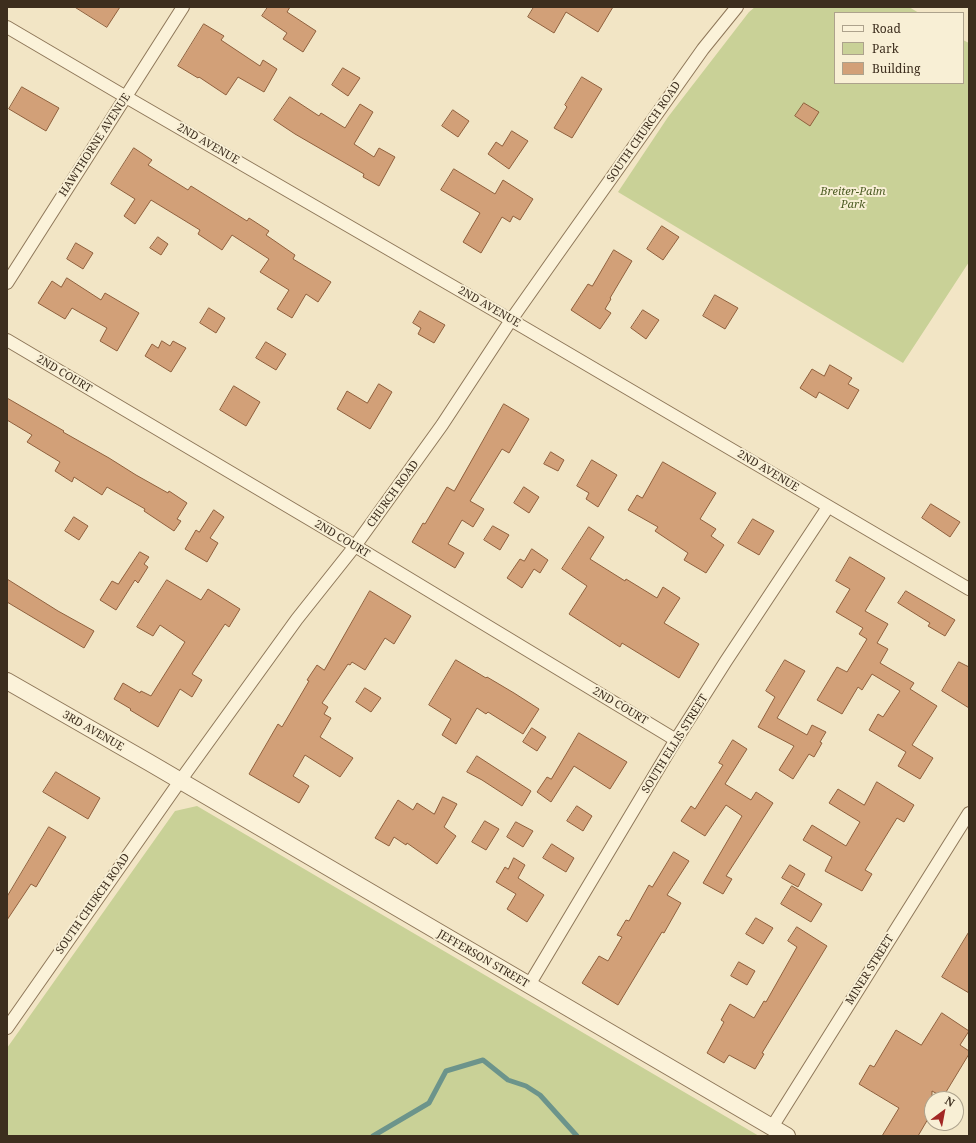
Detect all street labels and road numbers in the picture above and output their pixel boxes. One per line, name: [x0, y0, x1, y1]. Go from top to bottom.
street label: SOUTH CHURCH ROAD: [604, 79, 684, 185]
street label: HAWTHORNE AVENUE: [57, 91, 133, 199]
street label: 2ND AVENUE: [175, 121, 241, 167]
street label: 2ND AVENUE: [456, 284, 522, 330]
street label: 2ND COURT: [34, 352, 94, 396]
street label: 2ND AVENUE: [735, 447, 801, 495]
street label: CHURCH ROAD: [364, 458, 422, 530]
street label: 2ND COURT: [312, 517, 372, 561]
street label: 2ND COURT: [590, 684, 650, 728]
street label: SOUTH ELLIS STREET: [639, 692, 711, 796]
street label: 3RD AVENUE: [60, 708, 126, 754]
street label: SOUTH CHURCH ROAD: [53, 851, 133, 957]
street label: JEFFERSON STREET: [435, 927, 531, 991]
street label: MINER STREET: [843, 933, 897, 1007]

